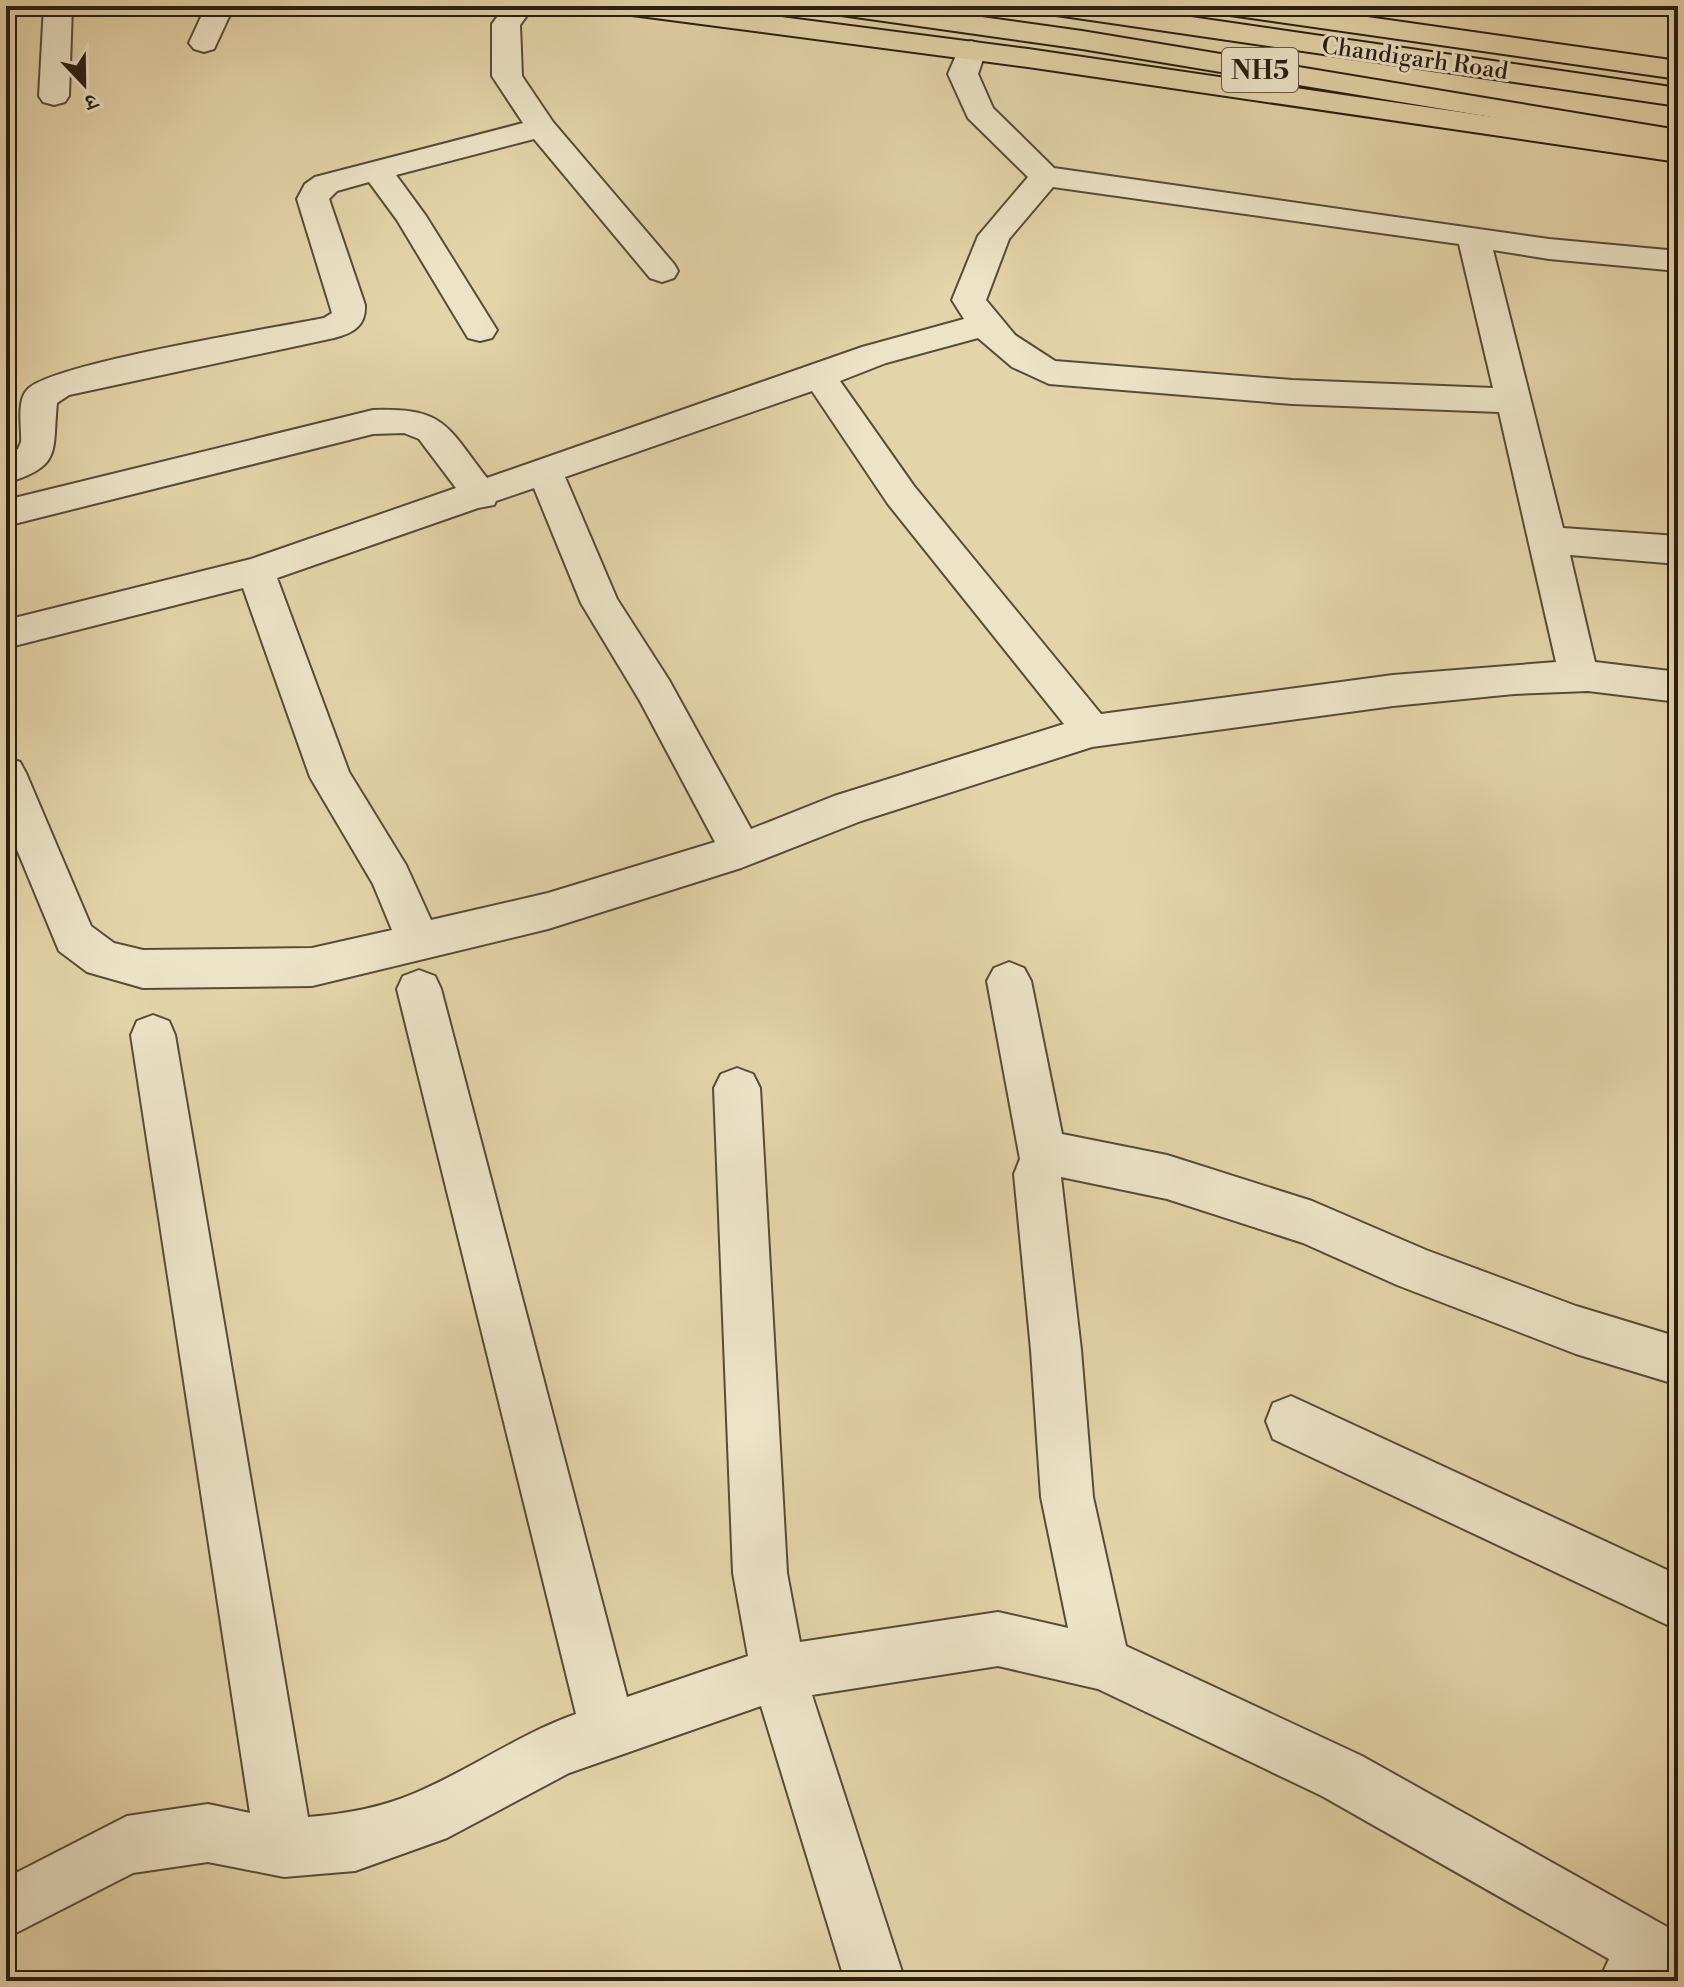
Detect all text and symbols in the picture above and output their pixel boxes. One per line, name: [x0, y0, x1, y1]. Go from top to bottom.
street label: Chandigarh Road: [1320, 31, 1511, 87]
north arrow: [44, 44, 124, 124]
road number: NH5: [1222, 48, 1298, 92]
text: उ: [79, 86, 103, 116]

